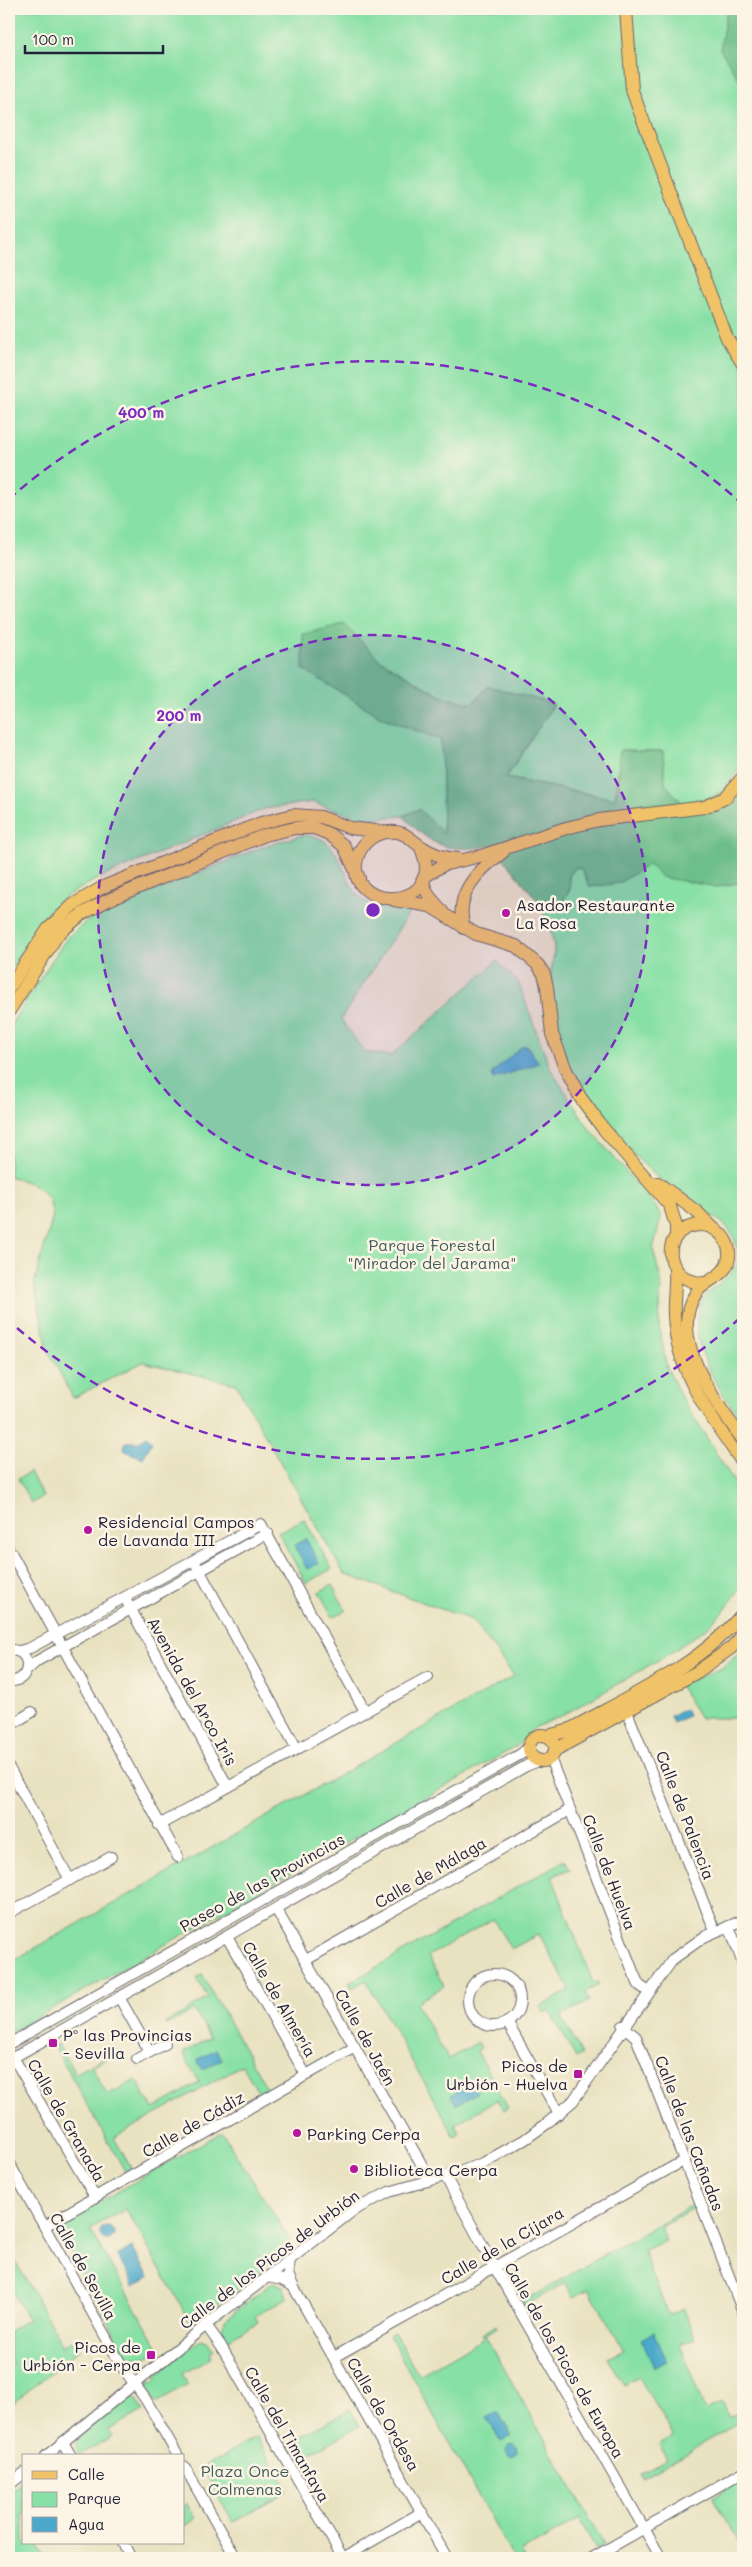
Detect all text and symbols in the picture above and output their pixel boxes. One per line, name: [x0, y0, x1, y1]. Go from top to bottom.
scale bar: [25, 22, 162, 54]
text: 100 m: [32, 29, 74, 49]
text: 400 m: [118, 402, 164, 422]
text: 200 m: [157, 705, 202, 725]
place label: Asador Restaurante La Rosa: [516, 894, 675, 933]
centre of rings: [364, 901, 382, 919]
marker: Asador Restaurante La Rosa: [500, 907, 512, 919]
park label: Parque Forestal "Mirador del Jarama": [348, 1234, 516, 1273]
place label: Residencial Campos de Lavanda III: [98, 1511, 254, 1550]
marker: Residencial Campos de Lavanda III: [82, 1524, 94, 1536]
street label: Avenida del Arco Iris: [143, 1613, 243, 1769]
street label: Calle de Palencia: [652, 1748, 720, 1882]
street label: Calle de Huelva: [578, 1811, 642, 1933]
street label: Paseo de las Provincias: [176, 1828, 348, 1936]
street label: Calle de Málaga: [370, 1832, 490, 1912]
street label: Calle de Almería: [238, 1937, 322, 2061]
street label: Calle de Jaén: [331, 1985, 401, 2089]
place label: Pº las Provincias - Sevilla: [63, 2024, 192, 2063]
marker: Pº las Provincias - Sevilla: [47, 2037, 59, 2049]
street label: Calle de las Cañadas: [651, 2052, 729, 2214]
street label: Calle de Granada: [23, 2055, 111, 2185]
place label: Picos de Urbión - Huelva: [446, 2055, 568, 2094]
marker: Picos de Urbión - Huelva: [572, 2068, 584, 2080]
street label: Calle de Cádiz: [138, 2086, 248, 2162]
place label: Parking Cerpa: [307, 2123, 421, 2144]
marker: Parking Cerpa: [291, 2127, 303, 2139]
place label: Biblioteca Cerpa: [364, 2159, 498, 2180]
marker: Biblioteca Cerpa: [348, 2163, 360, 2175]
street label: Calle de los Picos de Urbión: [175, 2184, 363, 2334]
street label: Calle de la Cíjara: [437, 2201, 567, 2289]
street label: Calle de Sevilla: [46, 2208, 122, 2324]
street label: Calle de los Picos de Europa: [500, 2258, 630, 2462]
place label: Picos de Urbión - Cerpa: [23, 2336, 141, 2375]
marker: Picos de Urbión - Cerpa: [145, 2349, 157, 2361]
street label: Calle de Ordesa: [343, 2353, 425, 2475]
street label: Calle del Timanfaya: [241, 2362, 335, 2506]
legend: [22, 2454, 185, 2544]
park label: Plaza Once Colmenas: [201, 2460, 289, 2499]
text: Calle: [68, 2464, 105, 2484]
text: Parque: [68, 2488, 121, 2508]
text: Agua: [68, 2514, 105, 2534]

